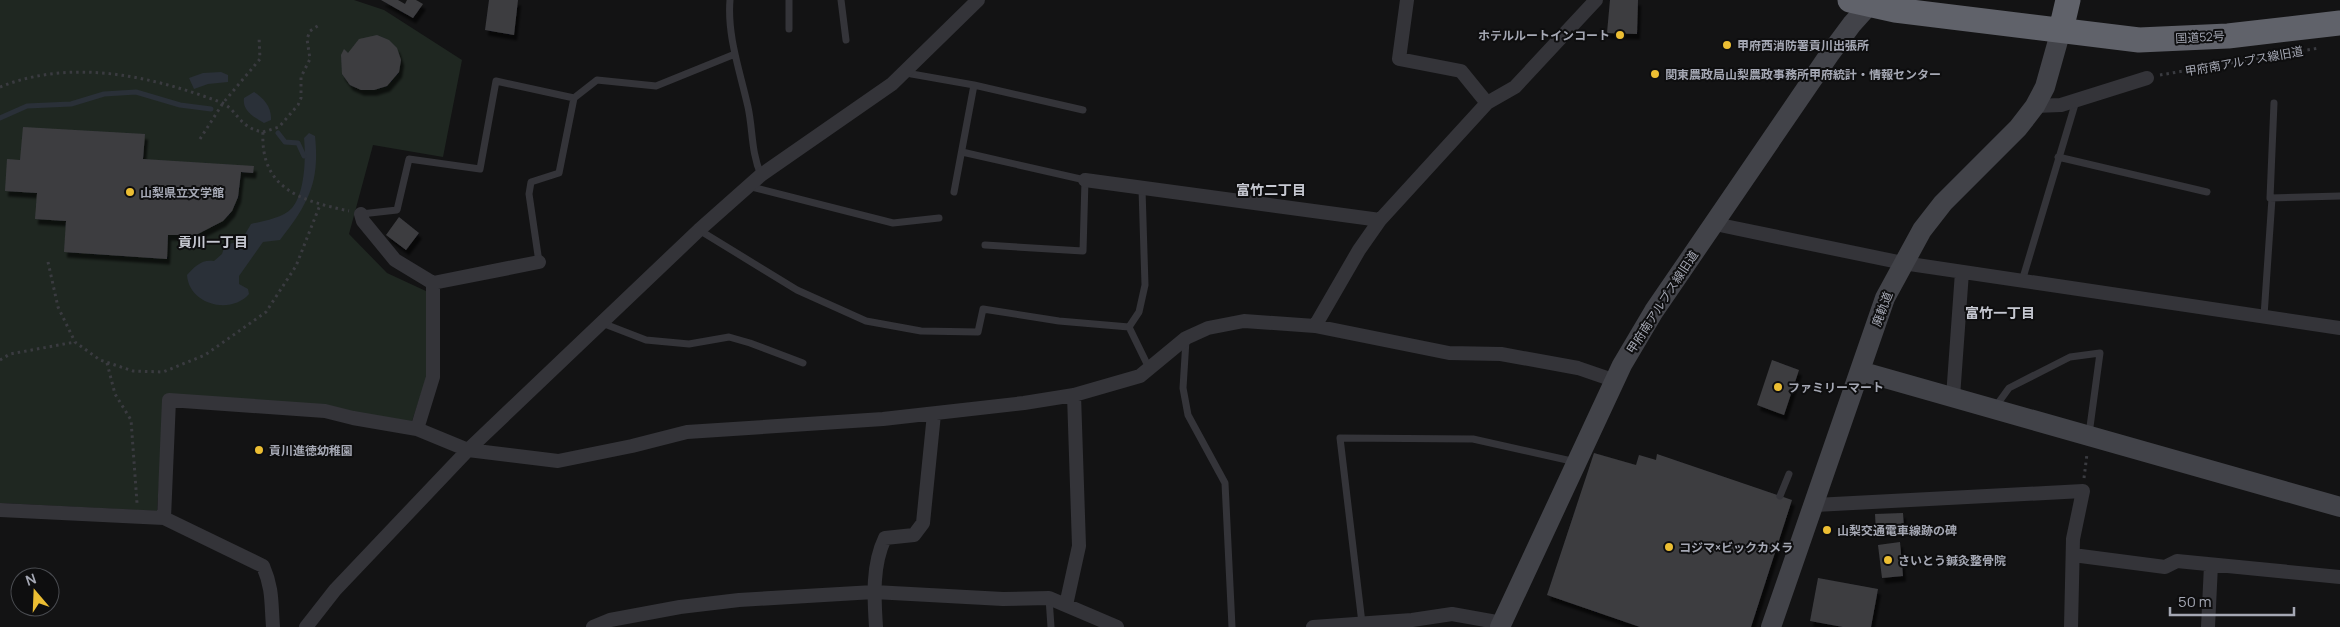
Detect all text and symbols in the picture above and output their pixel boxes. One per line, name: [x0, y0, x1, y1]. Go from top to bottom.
place label: ホテルルートインコート: [1478, 27, 1610, 44]
street label: 国道52号: [2175, 27, 2225, 47]
marker: ホテルルートインコート: [1614, 29, 1626, 41]
place label: 甲府西消防署貢川出張所: [1737, 37, 1869, 54]
marker: 甲府西消防署貢川出張所: [1721, 39, 1733, 51]
street label: 甲府南アルプス線旧道: [2183, 42, 2305, 80]
place label: 関東農政局山梨農政事務所甲府統計・情報センター: [1665, 66, 1941, 83]
marker: 関東農政局山梨農政事務所甲府統計・情報センター: [1649, 68, 1661, 80]
district label: 富竹二丁目: [1236, 180, 1306, 199]
place label: 山梨県立文学館: [140, 184, 224, 201]
marker: 山梨県立文学館: [124, 186, 136, 198]
district label: 貢川一丁目: [178, 232, 248, 251]
street label: 甲府南アルプス線旧道: [1622, 247, 1702, 357]
street label: 廃軌道: [1868, 289, 1896, 329]
district label: 富竹一丁目: [1965, 303, 2035, 322]
place label: ファミリーマート: [1788, 379, 1884, 396]
marker: ファミリーマート: [1772, 381, 1784, 393]
place label: 貢川進徳幼稚園: [269, 442, 353, 459]
marker: 貢川進徳幼稚園: [253, 444, 265, 456]
place label: 山梨交通電車線跡の碑: [1837, 522, 1957, 539]
marker: 山梨交通電車線跡の碑: [1821, 524, 1833, 536]
place label: コジマ×ビックカメラ: [1679, 539, 1793, 556]
marker: コジマ×ビックカメラ: [1663, 541, 1675, 553]
place label: さいとう鍼灸整骨院: [1898, 552, 2006, 569]
marker: さいとう鍼灸整骨院: [1882, 554, 1894, 566]
north arrow: [10, 567, 60, 617]
text: N: [23, 569, 38, 590]
scale bar: [2170, 584, 2294, 616]
text: 50 m: [2178, 591, 2212, 612]

